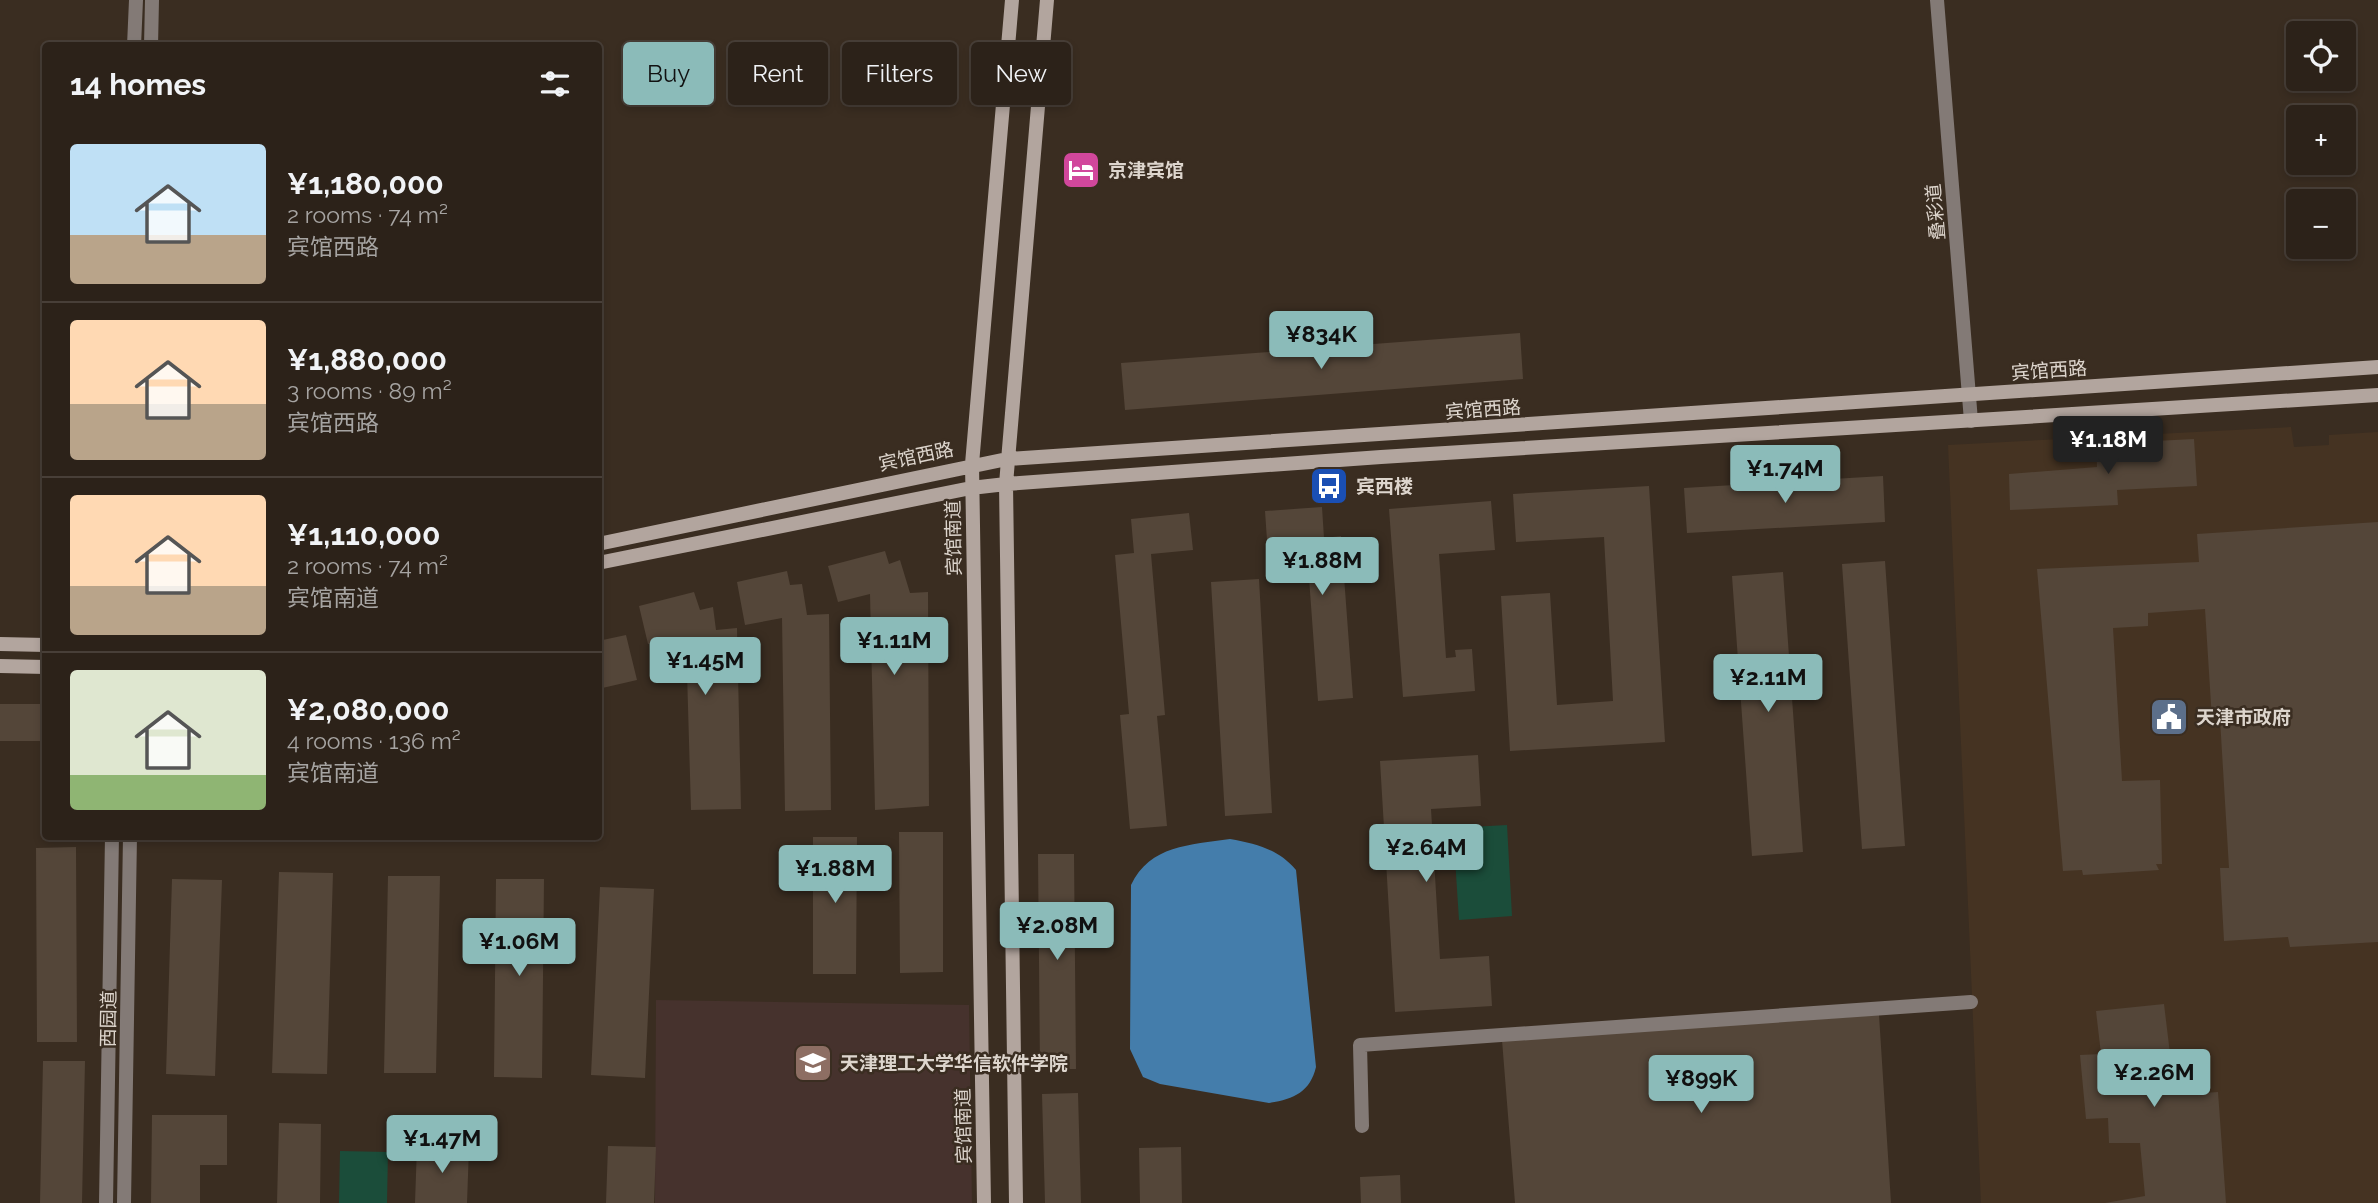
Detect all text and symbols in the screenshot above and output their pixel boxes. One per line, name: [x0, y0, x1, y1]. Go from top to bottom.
map controls: [2286, 21, 2356, 259]
button: locate: [2286, 21, 2356, 91]
chip: Buy: [623, 42, 714, 105]
chip: Rent: [728, 42, 828, 105]
chip: Filters: [842, 42, 957, 105]
chip: New: [971, 42, 1071, 105]
icon: filters: [536, 65, 574, 103]
text: 14 homes: [70, 67, 206, 102]
button: +: [2286, 105, 2356, 175]
hotel icon: 京津宾馆: [1060, 149, 1102, 191]
place label: 京津宾馆: [1108, 159, 1184, 181]
text: ¥1,180,000: [287, 166, 444, 201]
icon: home: [126, 172, 210, 256]
street label: 叠彩道: [1922, 183, 1948, 241]
button: −: [2286, 189, 2356, 259]
text: 2 rooms · 74 m²: [287, 201, 448, 228]
text: 宾馆西路: [287, 233, 379, 260]
pin: ¥834K: [1272, 312, 1370, 371]
text: ¥834K: [1285, 320, 1357, 347]
text: ¥1,880,000: [287, 342, 447, 377]
icon: home: [126, 348, 210, 432]
street label: 宾馆西路: [2010, 356, 2088, 384]
text: 3 rooms · 89 m²: [287, 377, 452, 404]
street label: 宾馆西路: [1444, 395, 1522, 423]
text: 宾馆西路: [287, 409, 379, 436]
pin: ¥1.18M: [2051, 416, 2165, 476]
text: ¥1.18M: [2069, 425, 2147, 452]
street label: 宾馆西路: [877, 437, 955, 475]
pin: ¥1.74M: [1728, 446, 1842, 505]
text: ¥1.74M: [1746, 454, 1824, 481]
bus stop icon: 宾西楼: [1308, 465, 1350, 507]
place label: 宾西楼: [1356, 475, 1413, 497]
street label: 宾馆南道: [941, 500, 965, 576]
text: ¥1,110,000: [287, 517, 440, 552]
icon: home: [126, 523, 210, 607]
pin: ¥1.88M: [1265, 538, 1379, 597]
text: ¥1.88M: [1282, 546, 1362, 573]
text: 2 rooms · 74 m²: [287, 552, 448, 579]
text: 宾馆南道: [287, 584, 379, 611]
pin: ¥1.11M: [837, 618, 951, 677]
text: ¥1.11M: [856, 626, 932, 653]
pin: ¥1.45M: [648, 638, 762, 697]
text: ¥1.45M: [666, 646, 744, 673]
pin: ¥2.11M: [1711, 654, 1825, 714]
text: ¥2.11M: [1729, 663, 1807, 690]
text: ¥2,080,000: [287, 692, 449, 727]
public building icon: 天津市政府: [2148, 696, 2190, 738]
icon: home: [126, 698, 210, 782]
place label: 天津市政府: [2196, 706, 2291, 728]
text: 4 rooms · 136 m²: [287, 727, 461, 754]
text: 宾馆南道: [287, 759, 379, 786]
pin: ¥2.64M: [1369, 824, 1483, 884]
text: ¥2.64M: [1385, 833, 1467, 860]
pin: ¥1.88M: [778, 846, 892, 905]
text: ¥1.88M: [795, 854, 875, 881]
pin: ¥2.08M: [1000, 902, 1114, 962]
text: ¥2.08M: [1016, 911, 1098, 938]
pin: ¥1.06M: [462, 918, 576, 978]
text: ¥1.06M: [479, 927, 559, 954]
street label: 西园道: [97, 990, 119, 1048]
school or university icon: 天津理工大学华信软件学院: [792, 1042, 834, 1084]
pin: ¥2.26M: [2097, 1050, 2211, 1109]
place label: 天津理工大学华信软件学院: [840, 1052, 1068, 1074]
pin: ¥899K: [1652, 1056, 1750, 1115]
text: ¥2.26M: [2113, 1058, 2195, 1085]
text: ¥899K: [1665, 1064, 1737, 1091]
street label: 宾馆南道: [951, 1088, 975, 1164]
pin: ¥1.47M: [385, 1116, 499, 1175]
text: ¥1.47M: [403, 1124, 481, 1151]

